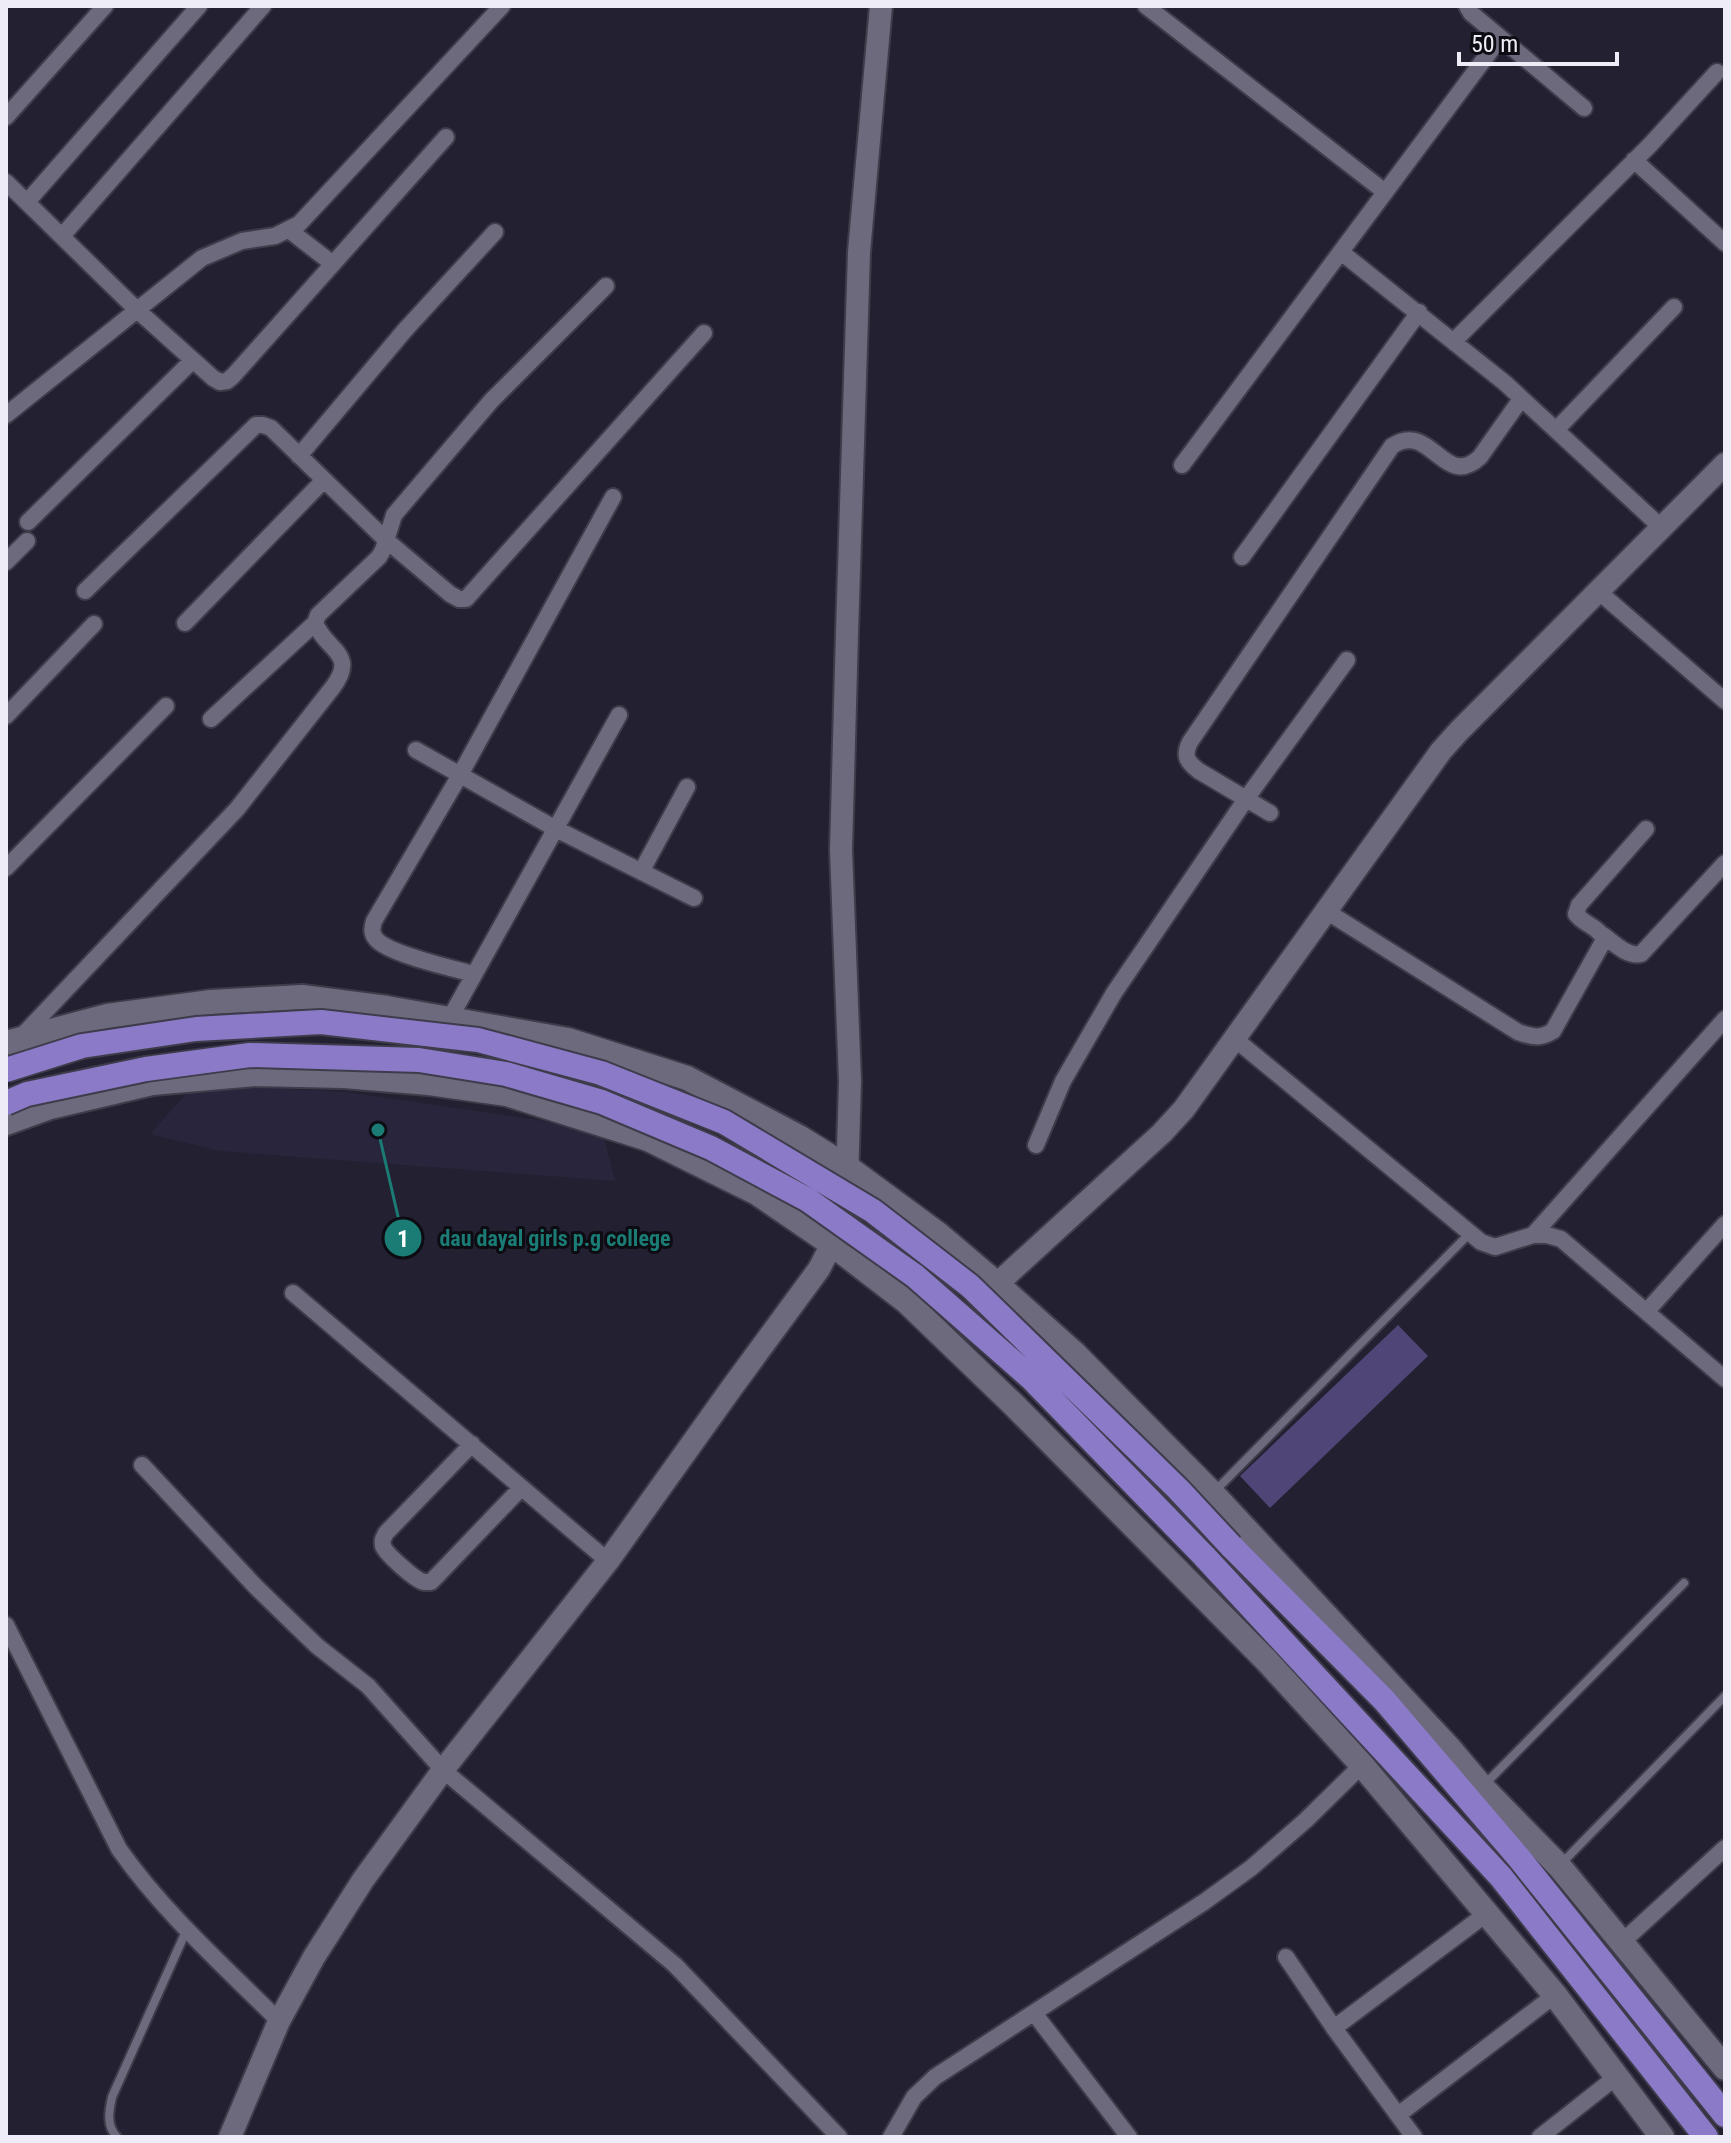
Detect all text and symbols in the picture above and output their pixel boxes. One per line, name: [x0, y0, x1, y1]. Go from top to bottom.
scale bar: [1459, 16, 1617, 66]
text: 50 m: [1471, 30, 1518, 58]
callout: dau dayal girls p.g college: [383, 1215, 686, 1261]
text: 1: [397, 1225, 409, 1253]
text: dau dayal girls p.g college: [439, 1226, 671, 1251]

